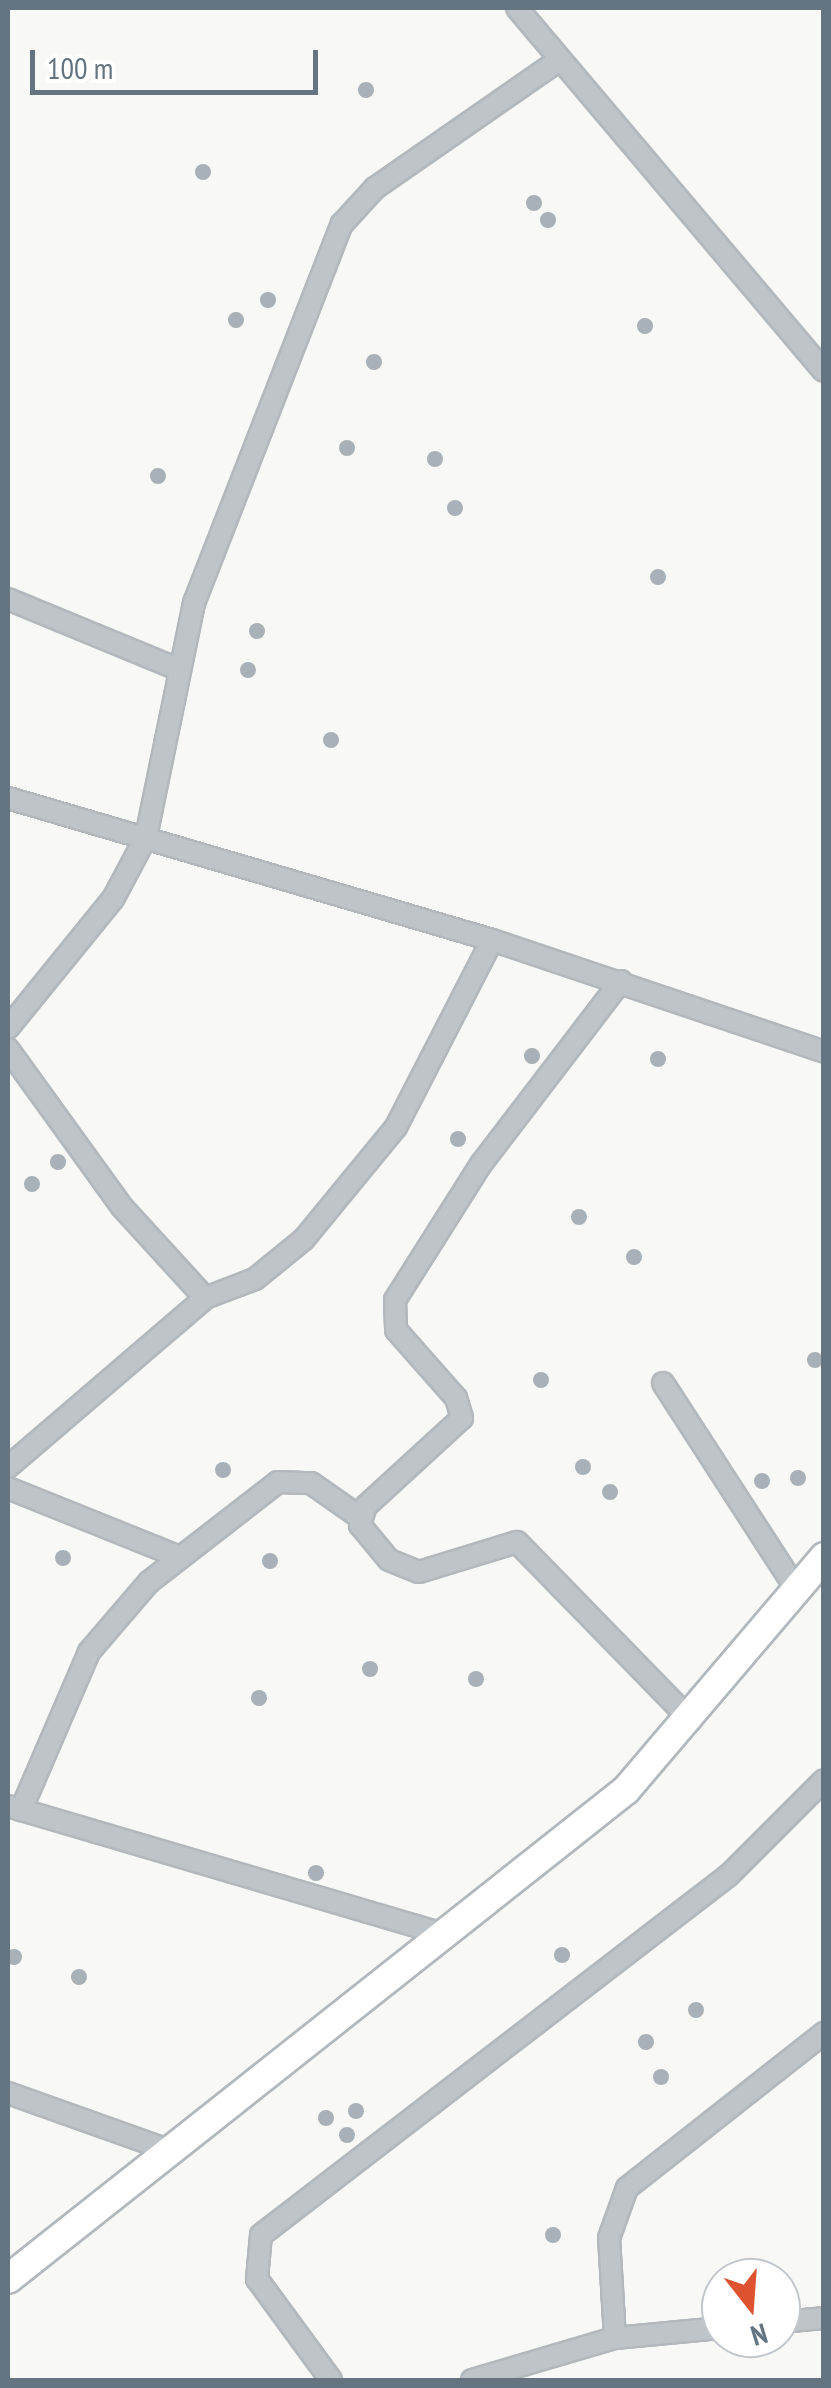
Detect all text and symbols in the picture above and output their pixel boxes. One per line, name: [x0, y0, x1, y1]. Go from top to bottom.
scale bar: [35, 30, 322, 92]
text: 100 m: [47, 48, 113, 87]
north arrow: [701, 2258, 801, 2358]
text: N: [747, 2315, 772, 2355]

